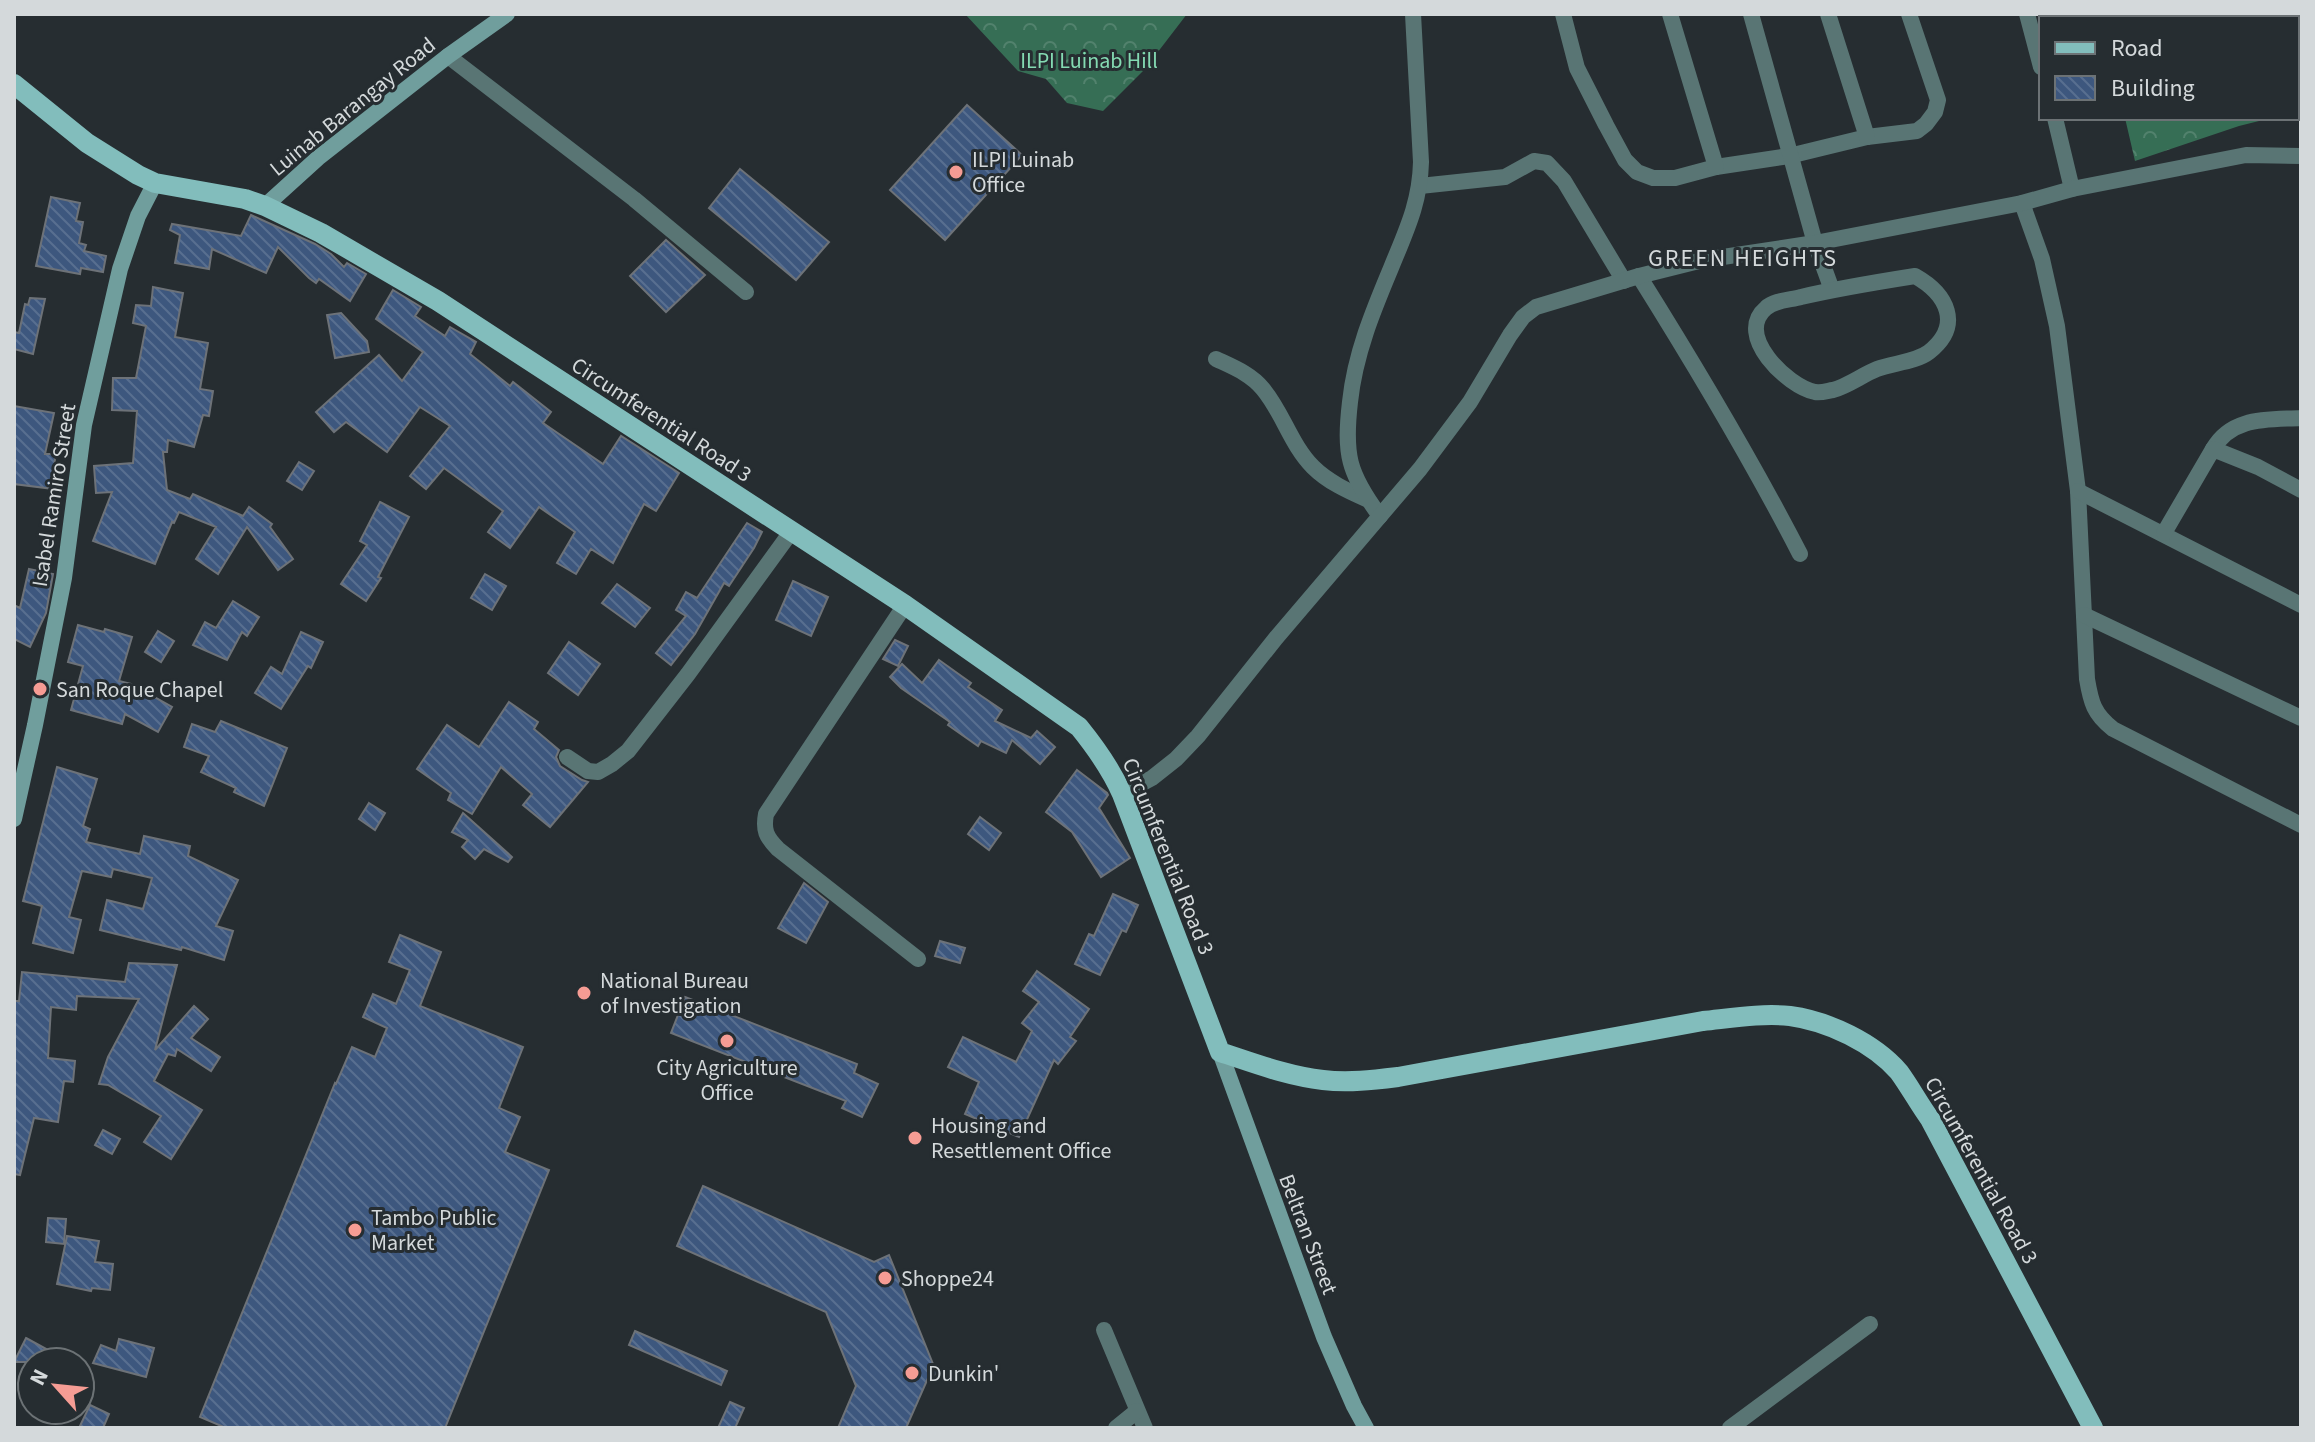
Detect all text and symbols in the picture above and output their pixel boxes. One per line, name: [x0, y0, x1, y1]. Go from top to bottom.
legend: [2039, 16, 2299, 120]
street label: Luinab Barangay Road: [263, 30, 443, 184]
text: Road: [2111, 31, 2163, 66]
park label: ILPI Luinab Hill: [1020, 45, 1158, 77]
text: Building: [2111, 71, 2195, 106]
place label: ILPI Luinab Office: [972, 144, 1074, 201]
marker: ILPI Luinab Office: [947, 163, 965, 181]
district label: GREEN HEIGHTS: [1648, 241, 1838, 276]
street label: Circumferential Road 3: [565, 349, 758, 490]
street label: Isabel Ramiro Street: [24, 401, 84, 589]
place label: San Roque Chapel: [56, 674, 223, 706]
marker: San Roque Chapel: [31, 680, 49, 698]
street label: Circumferential Road 3: [1114, 753, 1222, 960]
place label: National Bureau of Investigation: [600, 965, 749, 1022]
marker: National Bureau of Investigation: [575, 984, 593, 1002]
marker: City Agriculture Office: [718, 1032, 736, 1050]
place label: City Agriculture Office: [656, 1052, 798, 1109]
street label: Circumferential Road 3: [1916, 1071, 2046, 1270]
place label: Housing and Resettlement Office: [931, 1110, 1111, 1167]
marker: Housing and Resettlement Office: [906, 1129, 924, 1147]
street label: Beltran Street: [1270, 1170, 1346, 1300]
place label: Tambo Public Market: [371, 1202, 497, 1259]
marker: Tambo Public Market: [346, 1221, 364, 1239]
place label: Shoppe24: [901, 1263, 994, 1295]
marker: Shoppe24: [876, 1269, 894, 1287]
north arrow: [16, 1346, 96, 1426]
place label: Dunkin': [928, 1358, 999, 1390]
text: N: [21, 1364, 57, 1391]
marker: Dunkin': [903, 1364, 921, 1382]

